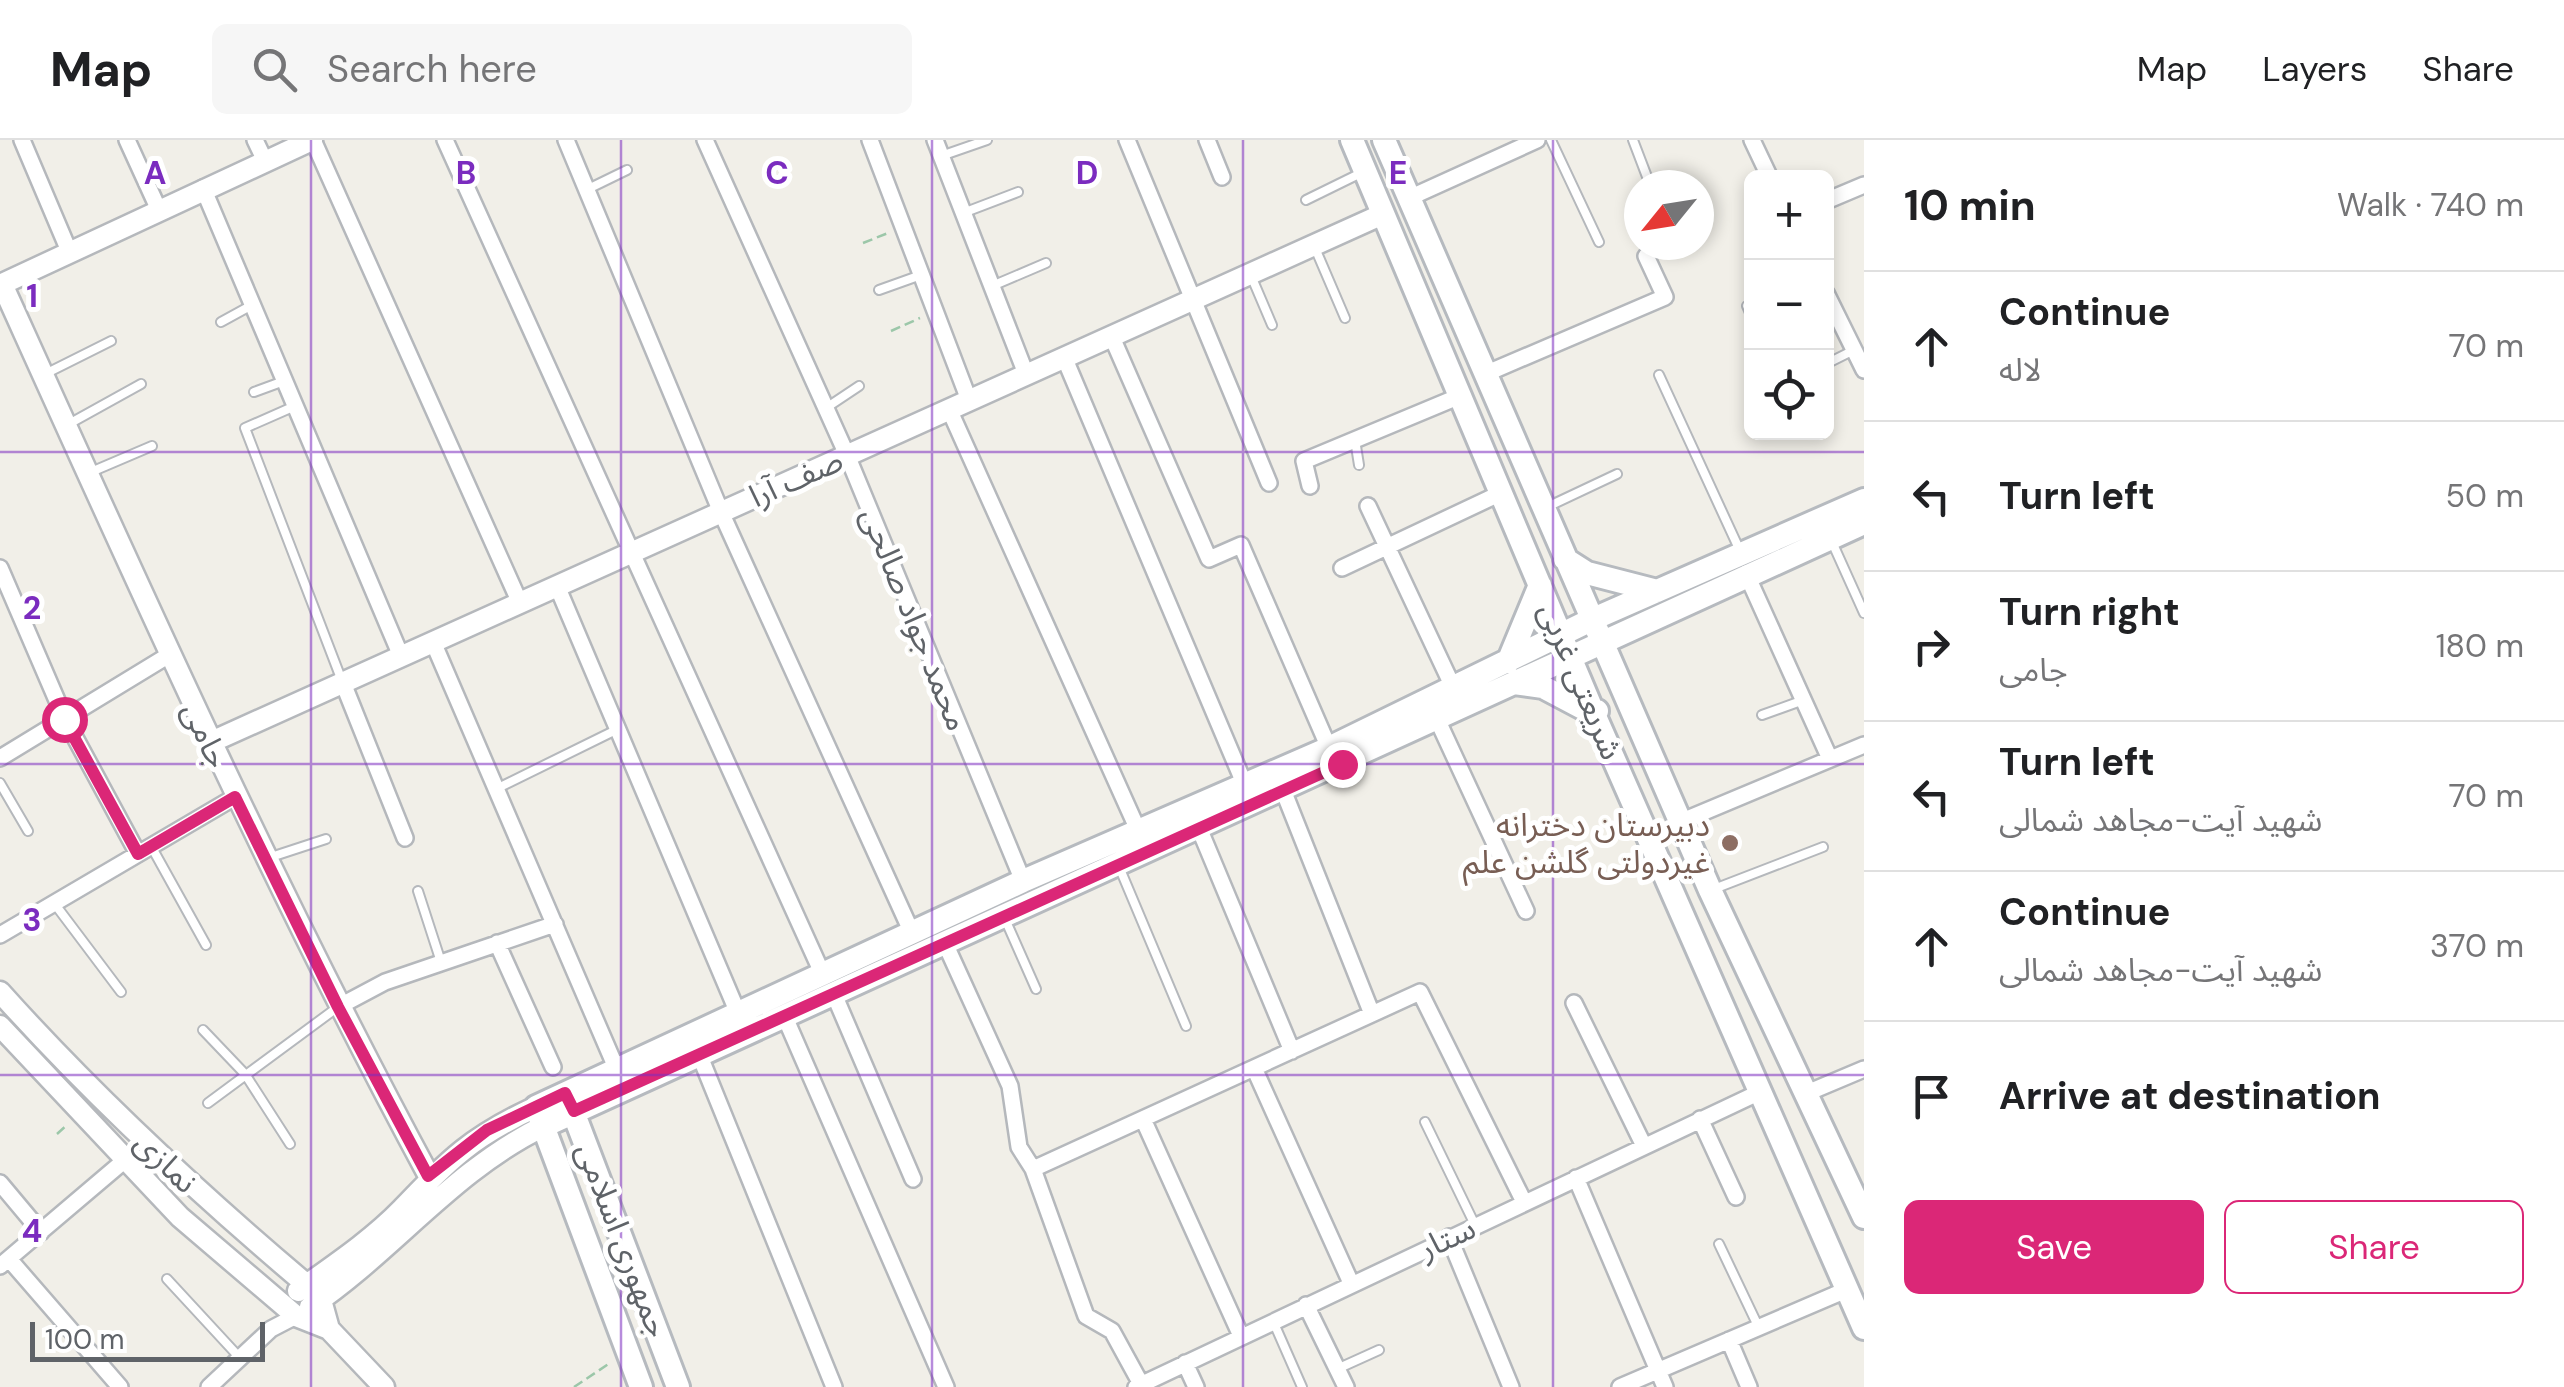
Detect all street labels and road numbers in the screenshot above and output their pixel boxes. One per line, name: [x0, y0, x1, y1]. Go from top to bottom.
street label: صف آرا: [742, 439, 850, 517]
street label: محمد جواد صالحی: [851, 501, 979, 737]
street label: شریعتی غربی: [1529, 596, 1633, 766]
street label: جامی: [172, 695, 240, 775]
street label: نمازی: [125, 1122, 207, 1202]
street label: جمهوری اسلامی: [567, 1137, 679, 1343]
street label: ستار: [1411, 1207, 1482, 1270]

